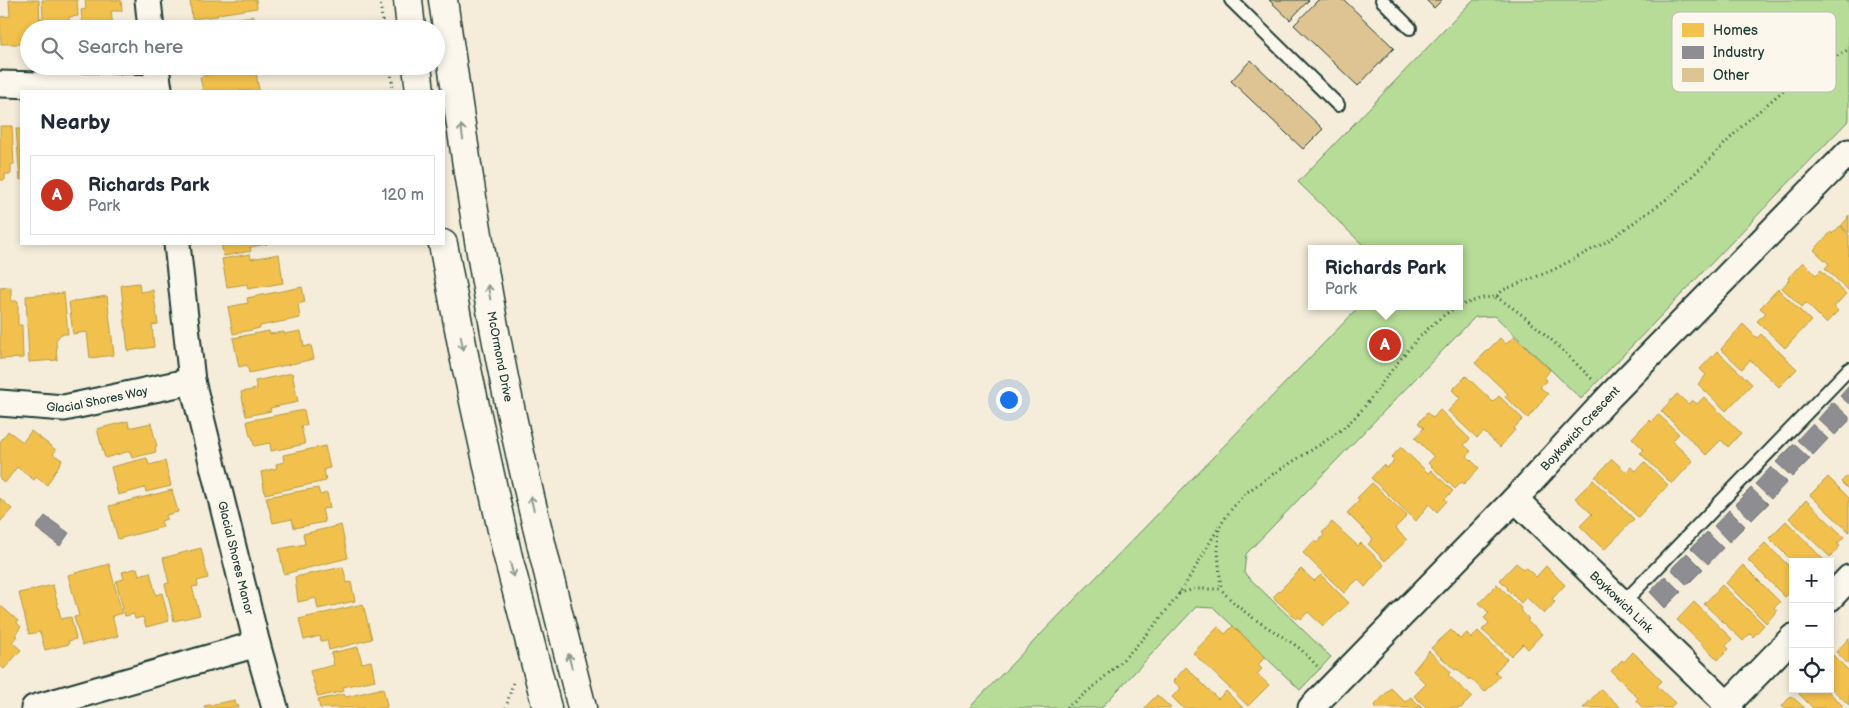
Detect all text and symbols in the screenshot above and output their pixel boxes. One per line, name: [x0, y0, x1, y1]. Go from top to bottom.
legend: [1672, 12, 1836, 92]
search box: [20, 20, 445, 75]
text: Homes: [1713, 22, 1758, 39]
icon: search: [38, 34, 66, 62]
text: Search here: [78, 36, 183, 59]
text: Industry: [1713, 44, 1765, 61]
text: Other: [1713, 67, 1750, 84]
text: Nearby: [40, 110, 110, 135]
one-way arrow: [457, 124, 467, 140]
text: Richards Park: [88, 174, 210, 197]
text: A: [52, 186, 62, 205]
text: 120 m: [381, 186, 424, 205]
text: Park: [88, 197, 120, 216]
popup: [1308, 245, 1463, 310]
text: Richards Park: [1325, 257, 1446, 280]
text: Park: [1325, 280, 1357, 299]
one-way arrow: [483, 285, 493, 301]
street label: McOrmond Drive: [483, 310, 516, 403]
pin: A: [1369, 326, 1401, 364]
one-way arrow: [458, 335, 468, 351]
street label: Glacial Shores Way: [46, 383, 150, 416]
street label: Boykowich Crescent: [1538, 383, 1623, 474]
your location: [996, 387, 1022, 413]
one-way arrow: [527, 495, 536, 511]
street label: Glacial Shores Manor: [214, 500, 257, 617]
map controls: [1789, 558, 1834, 693]
button: +: [1789, 558, 1834, 603]
one-way arrow: [508, 562, 517, 578]
street label: Boykowich Link: [1586, 568, 1656, 636]
button: −: [1789, 603, 1834, 648]
button: locate: [1789, 648, 1834, 693]
one-way arrow: [565, 653, 575, 669]

